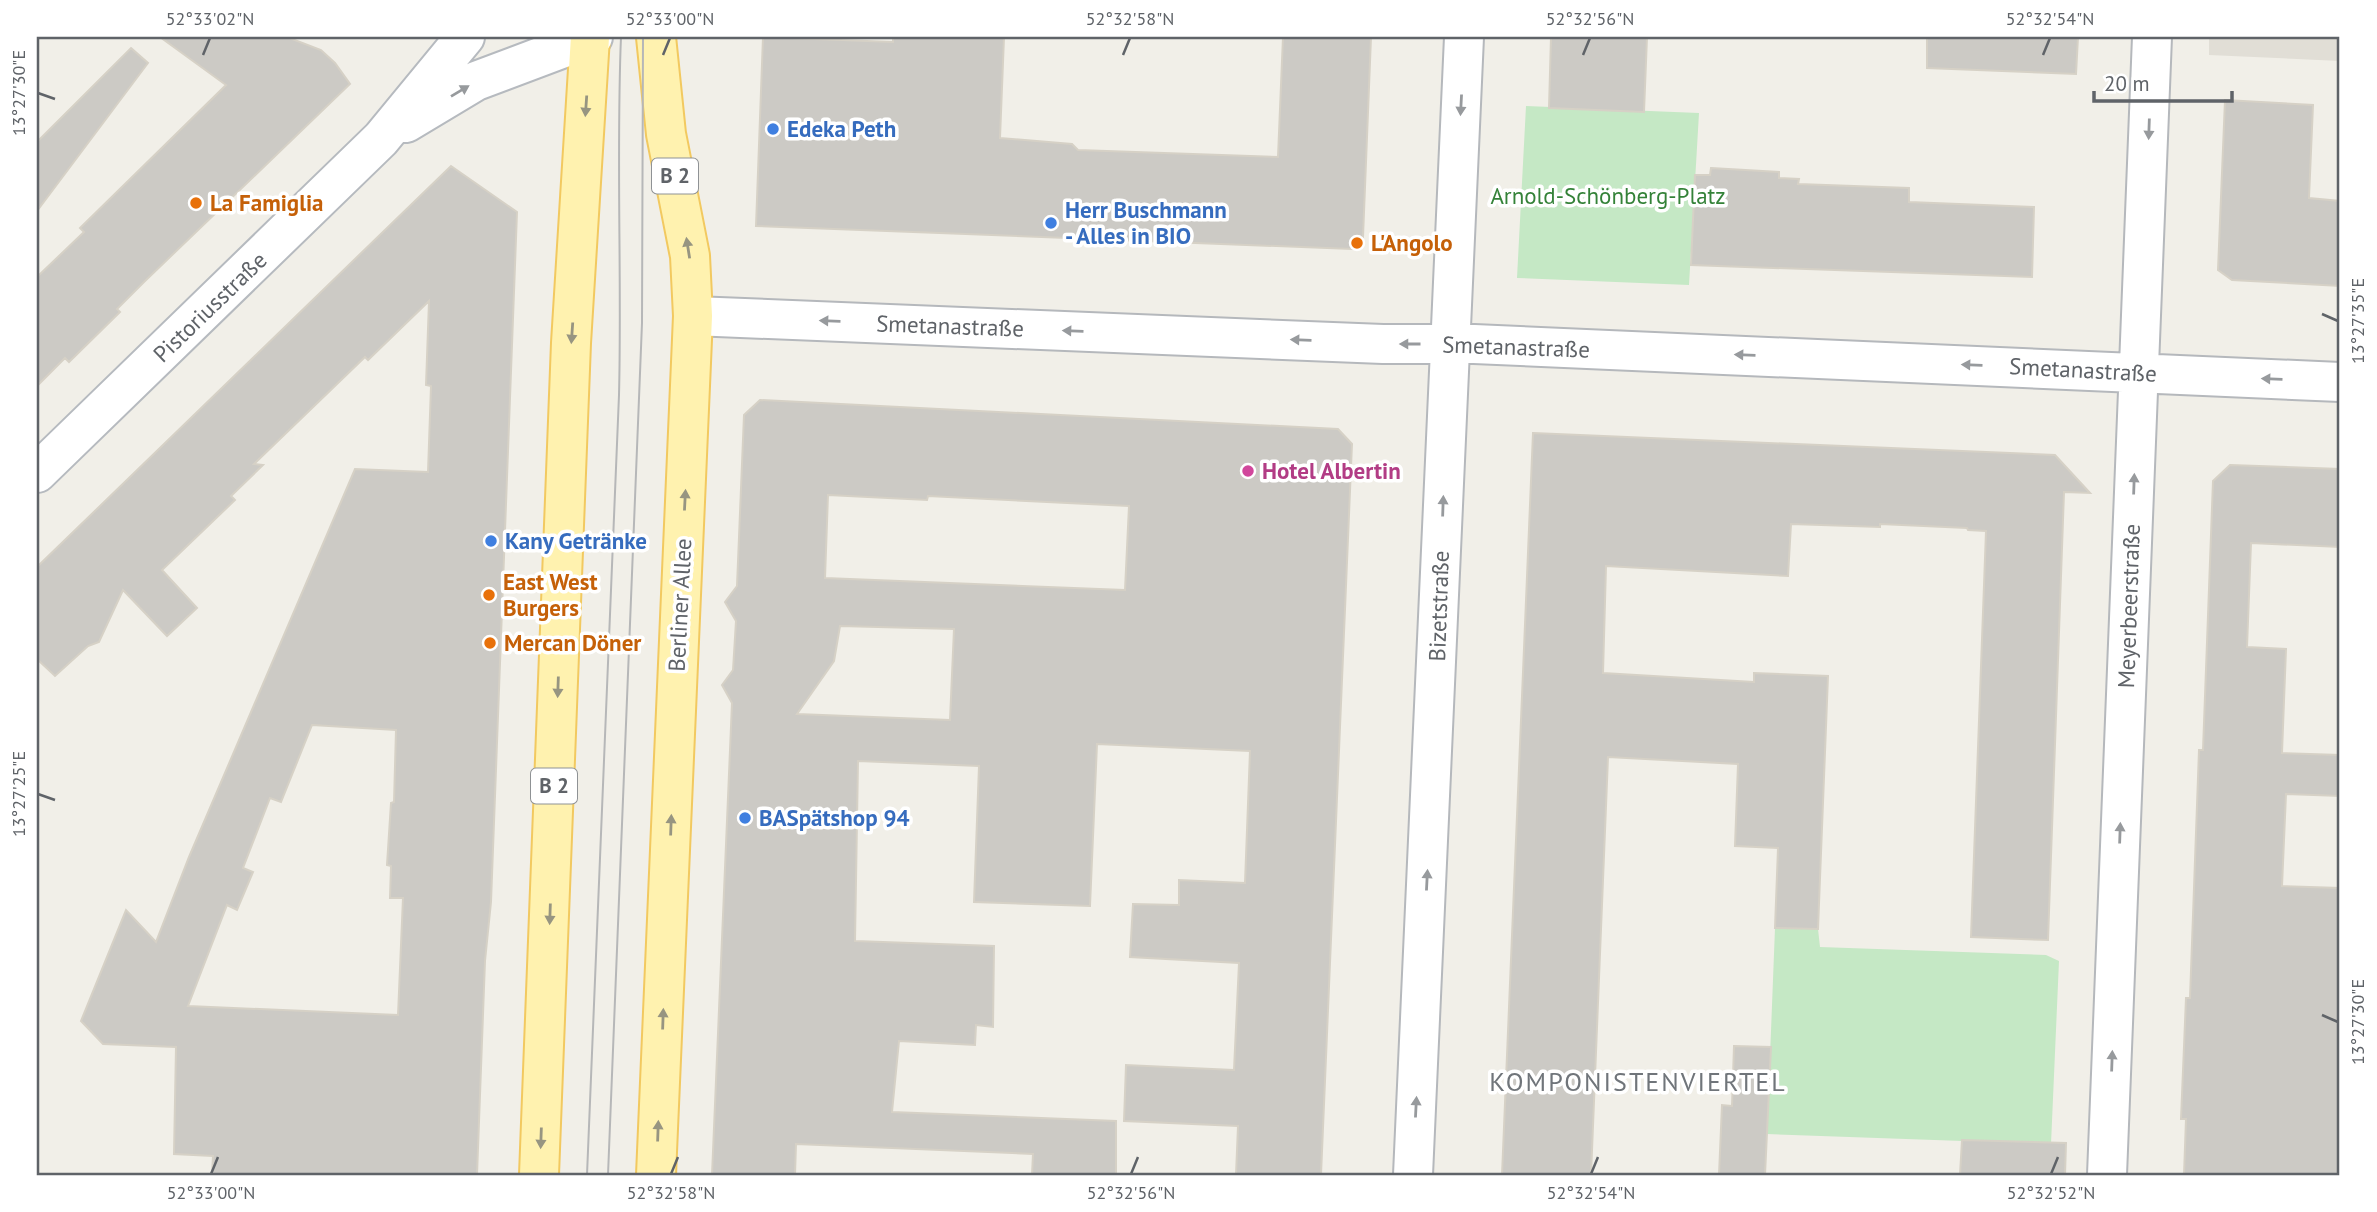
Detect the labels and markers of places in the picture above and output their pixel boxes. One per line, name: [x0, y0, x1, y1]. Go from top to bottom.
place label: Edeka Peth: [787, 114, 896, 143]
marker: Edeka Peth: [765, 121, 781, 137]
place label: La Famiglia: [210, 188, 324, 217]
marker: La Famiglia: [188, 195, 204, 211]
place label: Herr Buschmann - Alles in BIO: [1065, 195, 1227, 250]
marker: Herr Buschmann - Alles in BIO: [1043, 215, 1059, 231]
place label: L'Angolo: [1371, 228, 1453, 257]
marker: L'Angolo: [1349, 235, 1365, 251]
place label: Hotel Albertin: [1262, 456, 1401, 485]
marker: Hotel Albertin: [1240, 463, 1256, 479]
place label: Kany Getränke: [505, 526, 647, 555]
marker: Kany Getränke: [483, 533, 499, 549]
place label: East West Burgers: [503, 567, 597, 622]
marker: East West Burgers: [481, 587, 497, 603]
place label: Mercan Döner: [504, 628, 642, 657]
marker: Mercan Döner: [482, 635, 498, 651]
place label: BASpätshop 94: [759, 803, 909, 832]
marker: BASpätshop 94: [737, 810, 753, 826]

